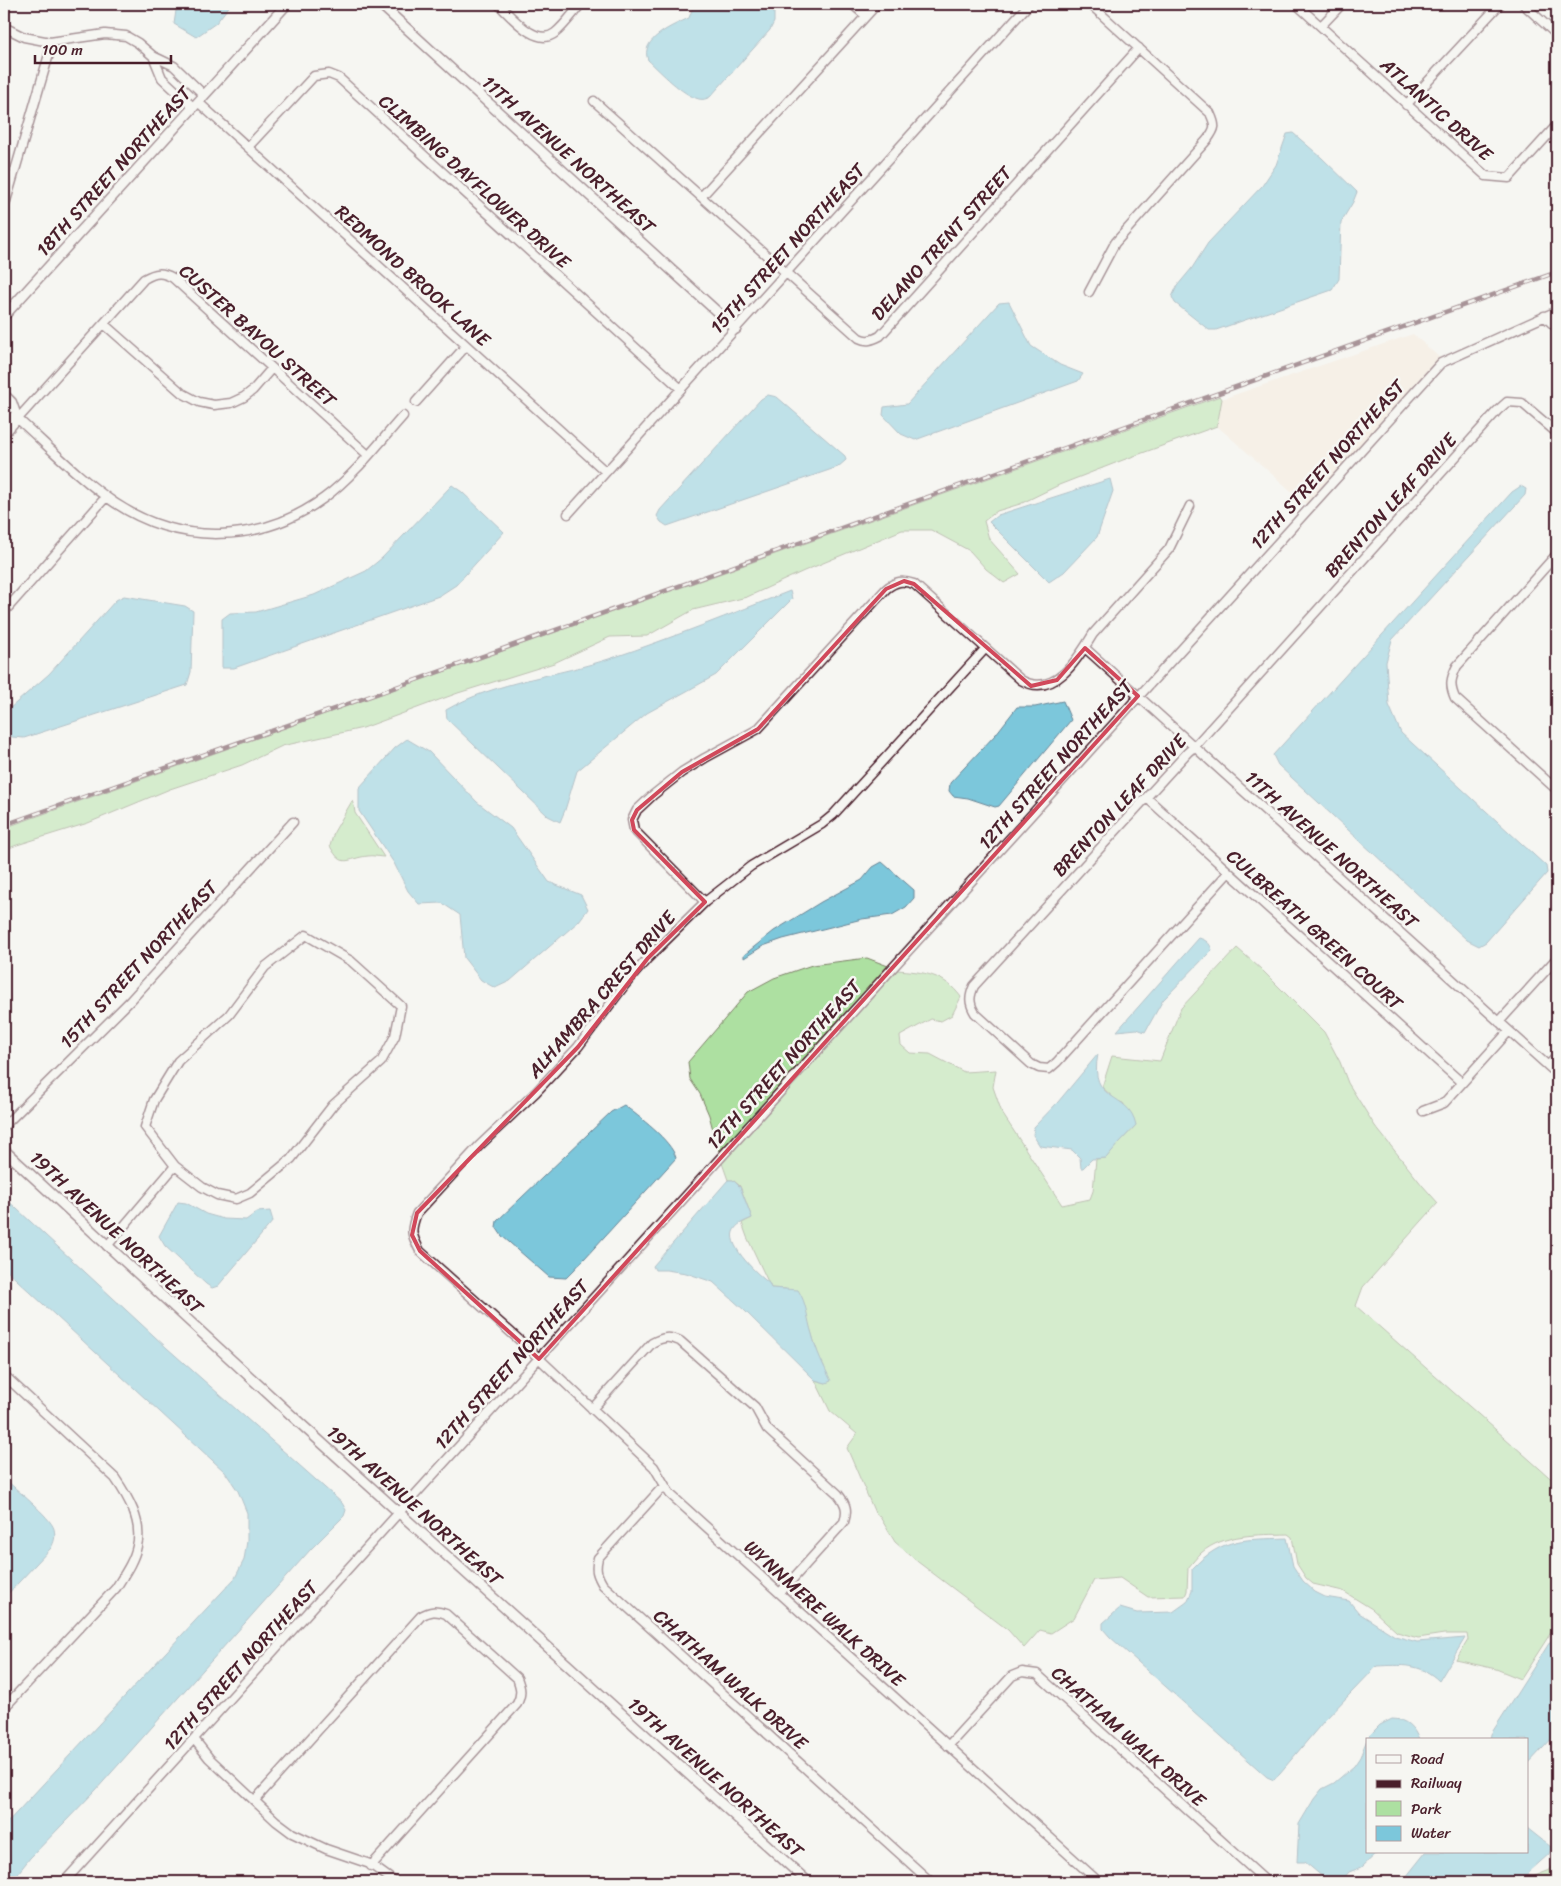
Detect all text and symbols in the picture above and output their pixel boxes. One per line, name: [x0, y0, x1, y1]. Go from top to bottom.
scale bar: [35, 32, 171, 64]
text: 100 m: [42, 37, 83, 63]
street label: ATLANTIC DRIVE: [1372, 49, 1502, 170]
street label: 11TH AVENUE NORTHEAST: [474, 67, 664, 243]
street label: 18TH STREET NORTHEAST: [27, 77, 200, 264]
street label: CLIMBING DAYFLOWER DRIVE: [371, 86, 579, 278]
street label: 15TH STREET NORTHEAST: [701, 154, 874, 341]
street label: DELANO TRENT STREET: [862, 158, 1021, 328]
street label: REDMOND BROOK LANE: [327, 196, 499, 356]
street label: CUSTER BAYOU STREET: [171, 255, 345, 416]
street label: 12TH STREET NORTHEAST: [1242, 370, 1414, 557]
street label: BRENTON LEAF DRIVE: [1316, 424, 1466, 586]
street label: 12TH STREET NORTHEAST: [970, 670, 1142, 857]
street label: BRENTON LEAF DRIVE: [1044, 725, 1196, 885]
street label: 11TH AVENUE NORTHEAST: [1237, 762, 1427, 938]
street label: CULBREATH GREEN COURT: [1219, 841, 1412, 1019]
street label: 15TH STREET NORTHEAST: [51, 871, 227, 1056]
street label: ALHAMBRA CREST DRIVE: [518, 902, 685, 1086]
street label: 12TH STREET NORTHEAST: [698, 970, 870, 1157]
street label: 19TH AVENUE NORTHEAST: [22, 1142, 213, 1323]
street label: 12TH STREET NORTHEAST: [426, 1270, 598, 1457]
street label: 19TH AVENUE NORTHEAST: [319, 1417, 512, 1595]
street label: WYNNMERE WALK DRIVE: [736, 1531, 914, 1696]
street label: 12TH STREET NORTHEAST: [155, 1571, 327, 1758]
street label: CHATHAM WALK DRIVE: [646, 1600, 817, 1759]
street label: CHATHAM WALK DRIVE: [1044, 1657, 1215, 1816]
street label: 19TH AVENUE NORTHEAST: [620, 1689, 813, 1867]
legend: [1366, 1738, 1528, 1854]
text: Road: [1411, 1746, 1444, 1772]
text: Railway: [1411, 1770, 1462, 1796]
text: Park: [1411, 1796, 1442, 1822]
text: Water: [1411, 1820, 1451, 1846]

